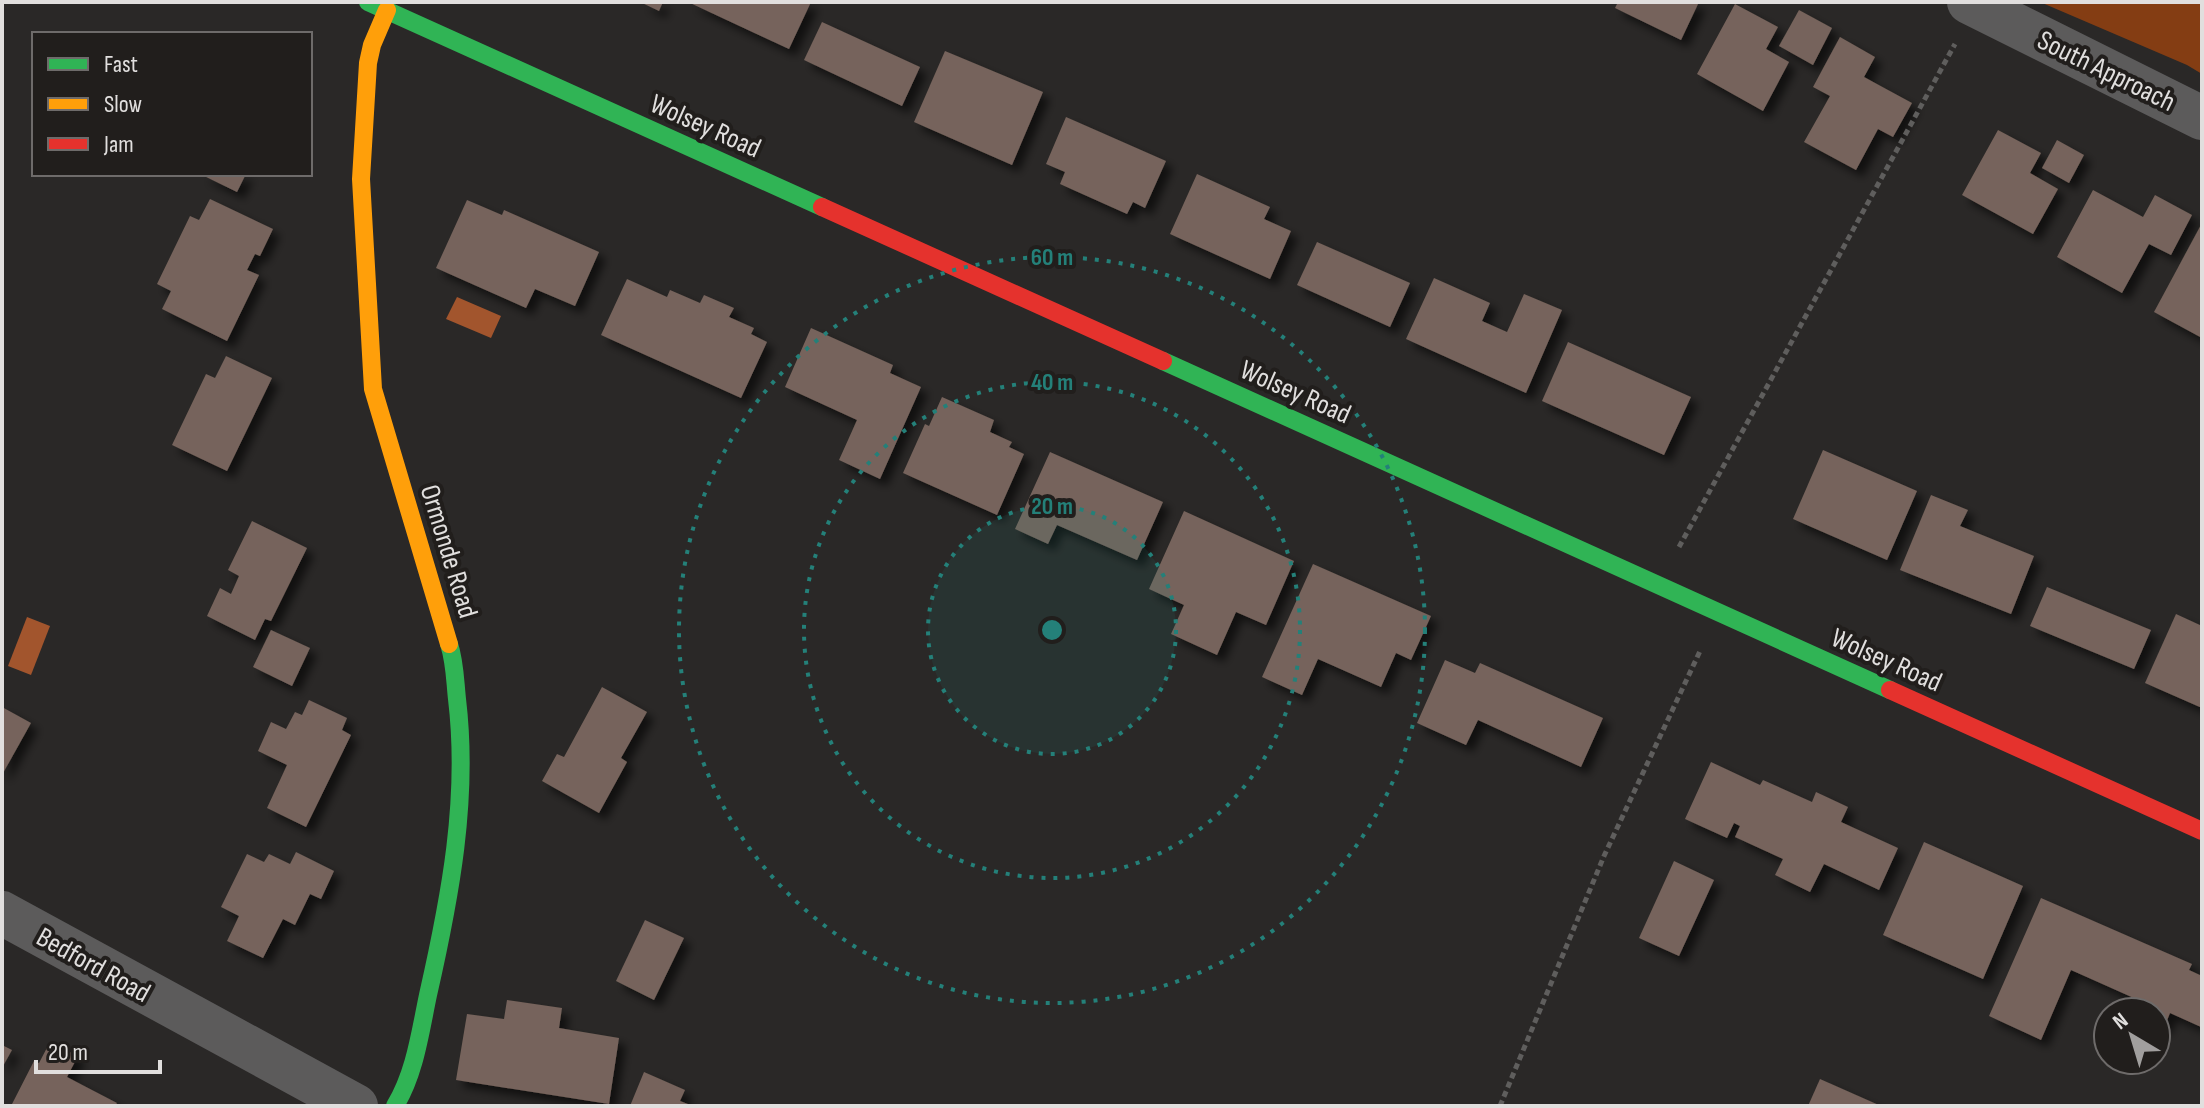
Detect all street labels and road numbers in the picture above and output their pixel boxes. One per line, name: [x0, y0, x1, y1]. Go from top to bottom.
street label: South Approach: [2032, 24, 2181, 119]
street label: Wolsey Road: [645, 87, 766, 165]
street label: Wolsey Road: [1235, 353, 1356, 431]
street label: Ormonde Road: [413, 481, 484, 622]
street label: Wolsey Road: [1826, 621, 1947, 699]
street label: Bedford Road: [31, 921, 156, 1010]

